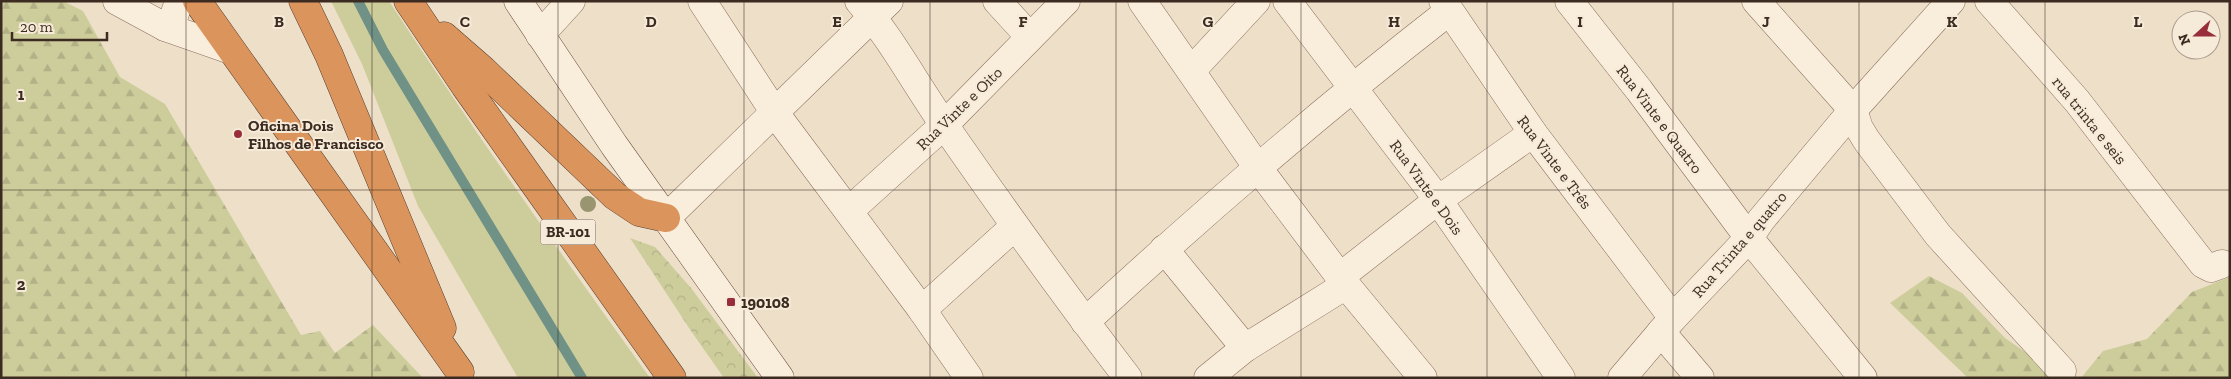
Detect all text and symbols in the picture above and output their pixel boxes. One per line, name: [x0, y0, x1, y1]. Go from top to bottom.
scale bar: [12, 10, 108, 42]
north arrow: [2171, 10, 2221, 60]
text: B: [274, 12, 284, 31]
text: C: [460, 12, 470, 31]
text: D: [645, 12, 657, 31]
text: E: [832, 12, 842, 31]
text: F: [1018, 12, 1028, 31]
text: G: [1203, 12, 1214, 31]
text: H: [1388, 12, 1400, 31]
text: I: [1577, 12, 1583, 31]
text: J: [1762, 12, 1770, 31]
text: K: [1947, 12, 1958, 31]
text: L: [2134, 12, 2143, 31]
text: 20 m: [20, 18, 53, 36]
text: N: [2174, 31, 2194, 47]
street label: Rua Vinte e Quatro: [1613, 61, 1707, 177]
street label: Rua Vinte e Oito: [913, 63, 1006, 154]
street label: rua trinta e seis: [2048, 72, 2131, 168]
text: 1: [18, 85, 25, 104]
street label: Rua Vinte e Três: [1513, 112, 1596, 213]
place label: Oficina Dois Filhos de Francisco: [248, 116, 384, 153]
marker: Oficina Dois Filhos de Francisco: [232, 128, 244, 140]
street label: Rua Vinte e Dois: [1386, 136, 1467, 238]
street label: Rua Trinta e quatro: [1688, 187, 1791, 301]
road number: BR-101: [540, 220, 596, 244]
text: 2: [17, 275, 26, 294]
place label: 190108: [741, 293, 790, 312]
marker: 190108: [725, 296, 737, 308]

